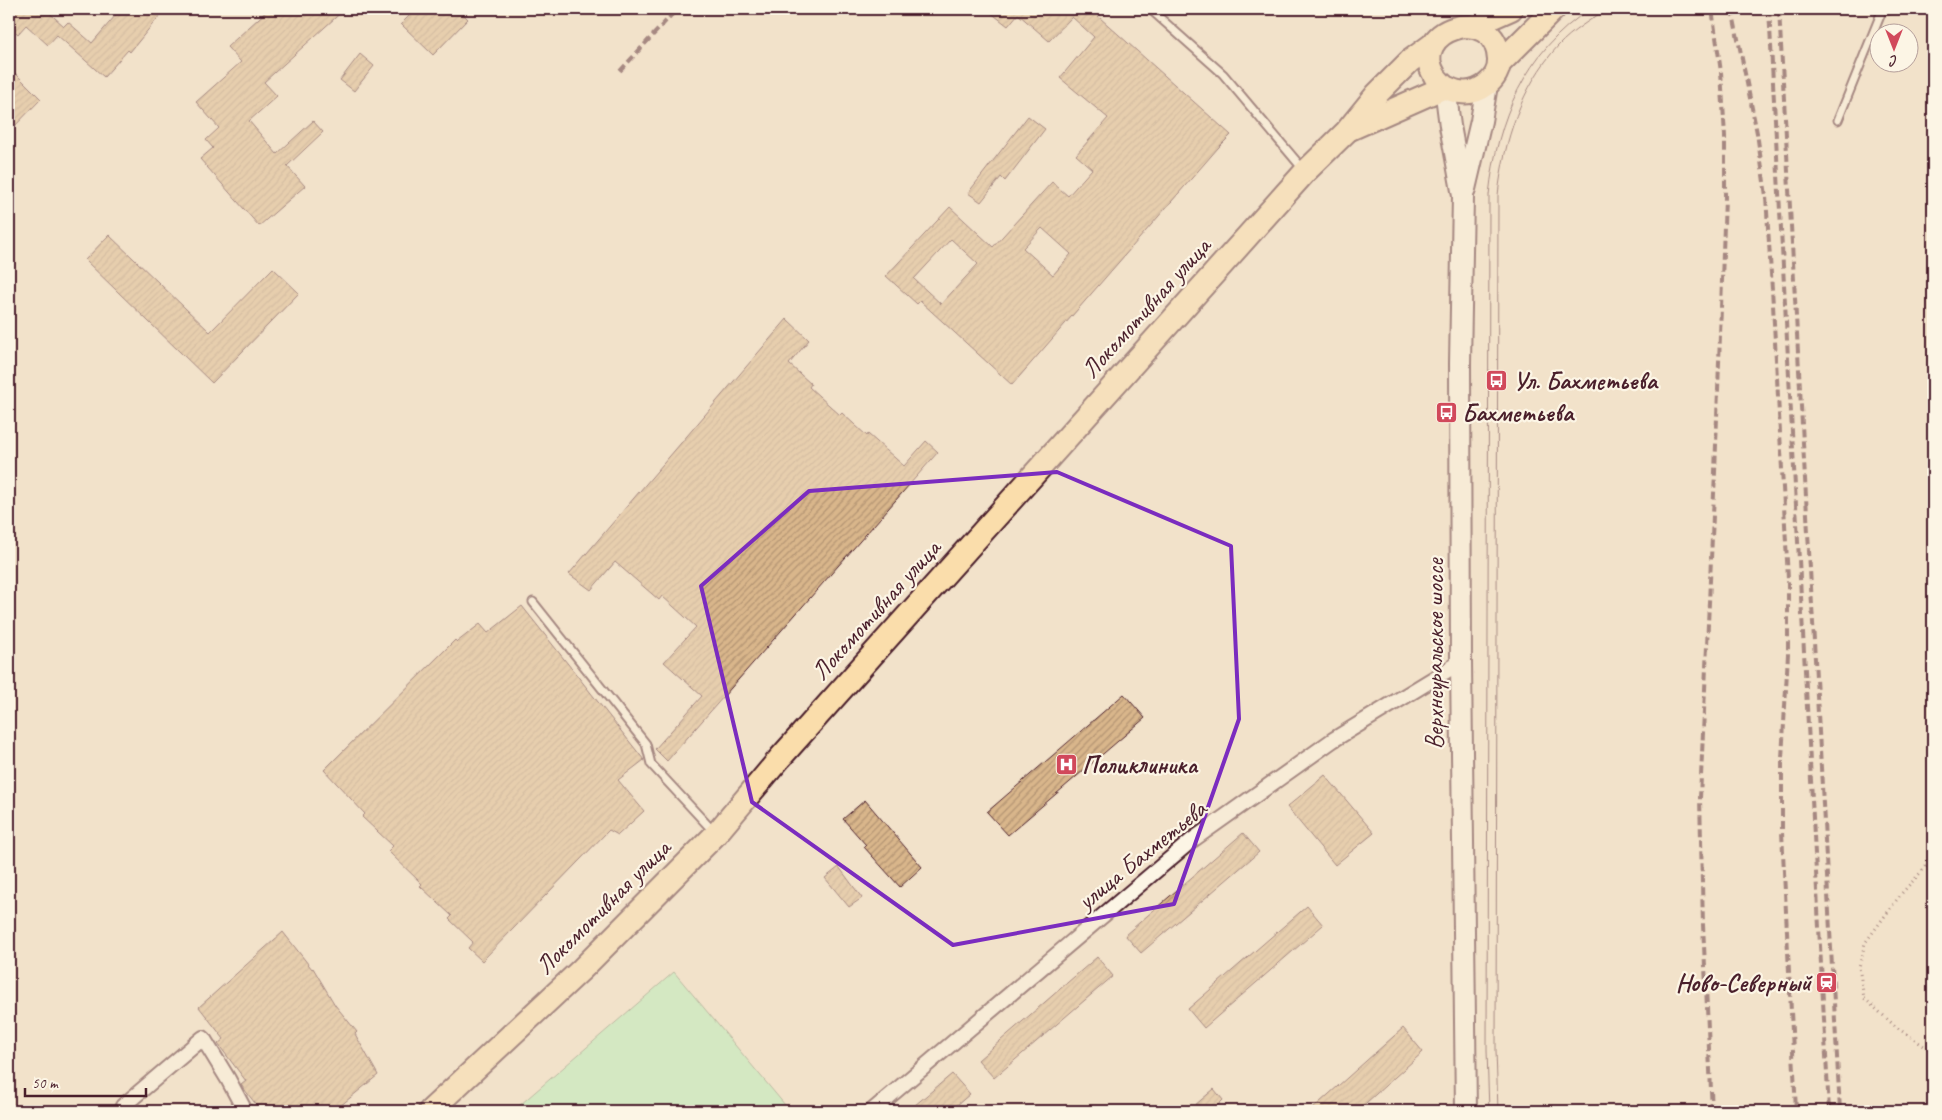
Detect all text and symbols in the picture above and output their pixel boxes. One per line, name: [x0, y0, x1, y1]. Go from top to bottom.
north arrow: [1870, 22, 1920, 72]
text: С: [1888, 52, 1897, 69]
street label: Локомотивная улица: [1075, 229, 1219, 385]
place label: Ул. Бахметьева: [1513, 365, 1659, 397]
bus stop icon: Ул. Бахметьева: [1485, 369, 1509, 393]
place label: Бахметьева: [1462, 397, 1575, 429]
bus stop icon: Бахметьева: [1434, 401, 1458, 425]
street label: Локомотивная улица: [805, 531, 949, 687]
street label: Верхнеуральское шоссе: [1419, 557, 1451, 749]
place label: Поликлиника: [1082, 749, 1199, 781]
hospital icon: Поликлиника: [1054, 753, 1078, 777]
street label: улица Бахметьева: [1069, 792, 1215, 918]
street label: Локомотивная улица: [529, 831, 679, 981]
place label: Ново-Северный: [1676, 967, 1813, 999]
station icon: Ново-Северный: [1815, 971, 1839, 995]
scale bar: [25, 1065, 146, 1097]
text: 50 m: [32, 1074, 59, 1093]

